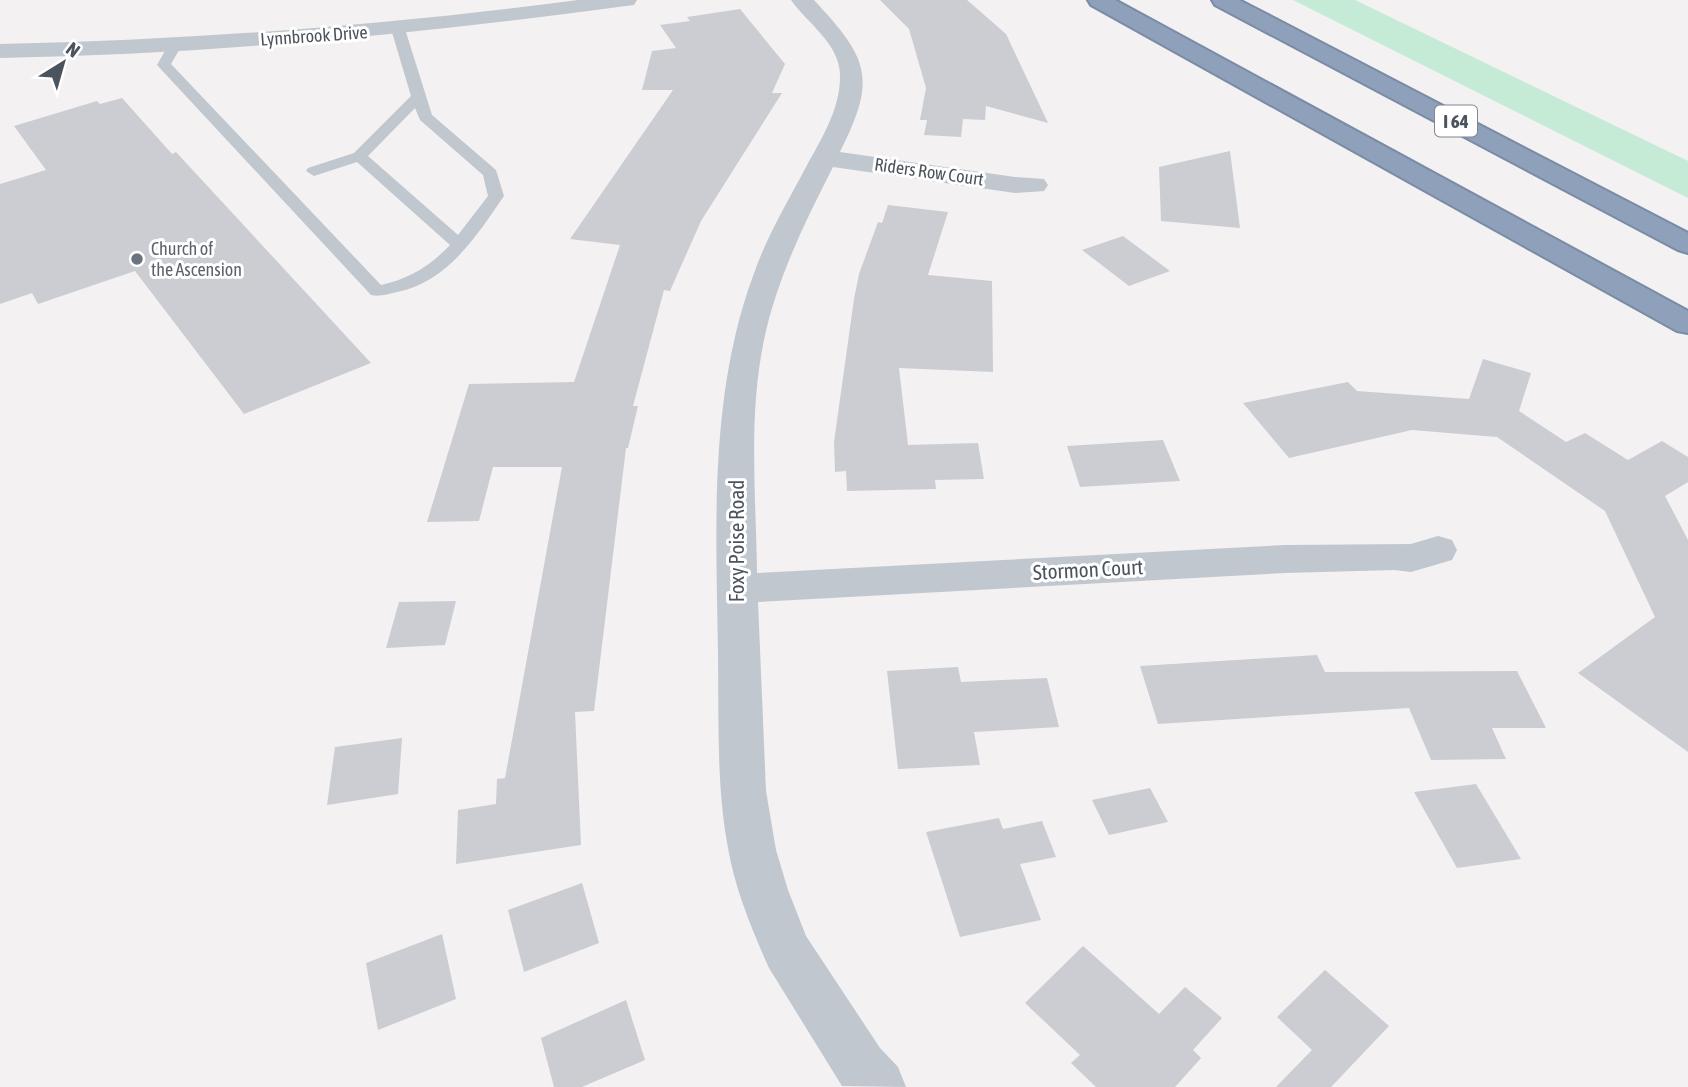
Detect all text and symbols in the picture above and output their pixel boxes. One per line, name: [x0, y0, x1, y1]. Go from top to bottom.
street label: Lynnbrook Drive: [260, 21, 368, 50]
north arrow: [28, 28, 98, 98]
text: N: [62, 37, 84, 62]
road number: I 64: [1435, 105, 1477, 136]
street label: Riders Row Court: [873, 153, 985, 190]
place label: Church of the Ascension: [151, 238, 242, 280]
marker: Church of the Ascension: [129, 251, 145, 267]
street label: Foxy Poise Road: [724, 480, 748, 602]
street label: Stormon Court: [1032, 554, 1144, 584]

